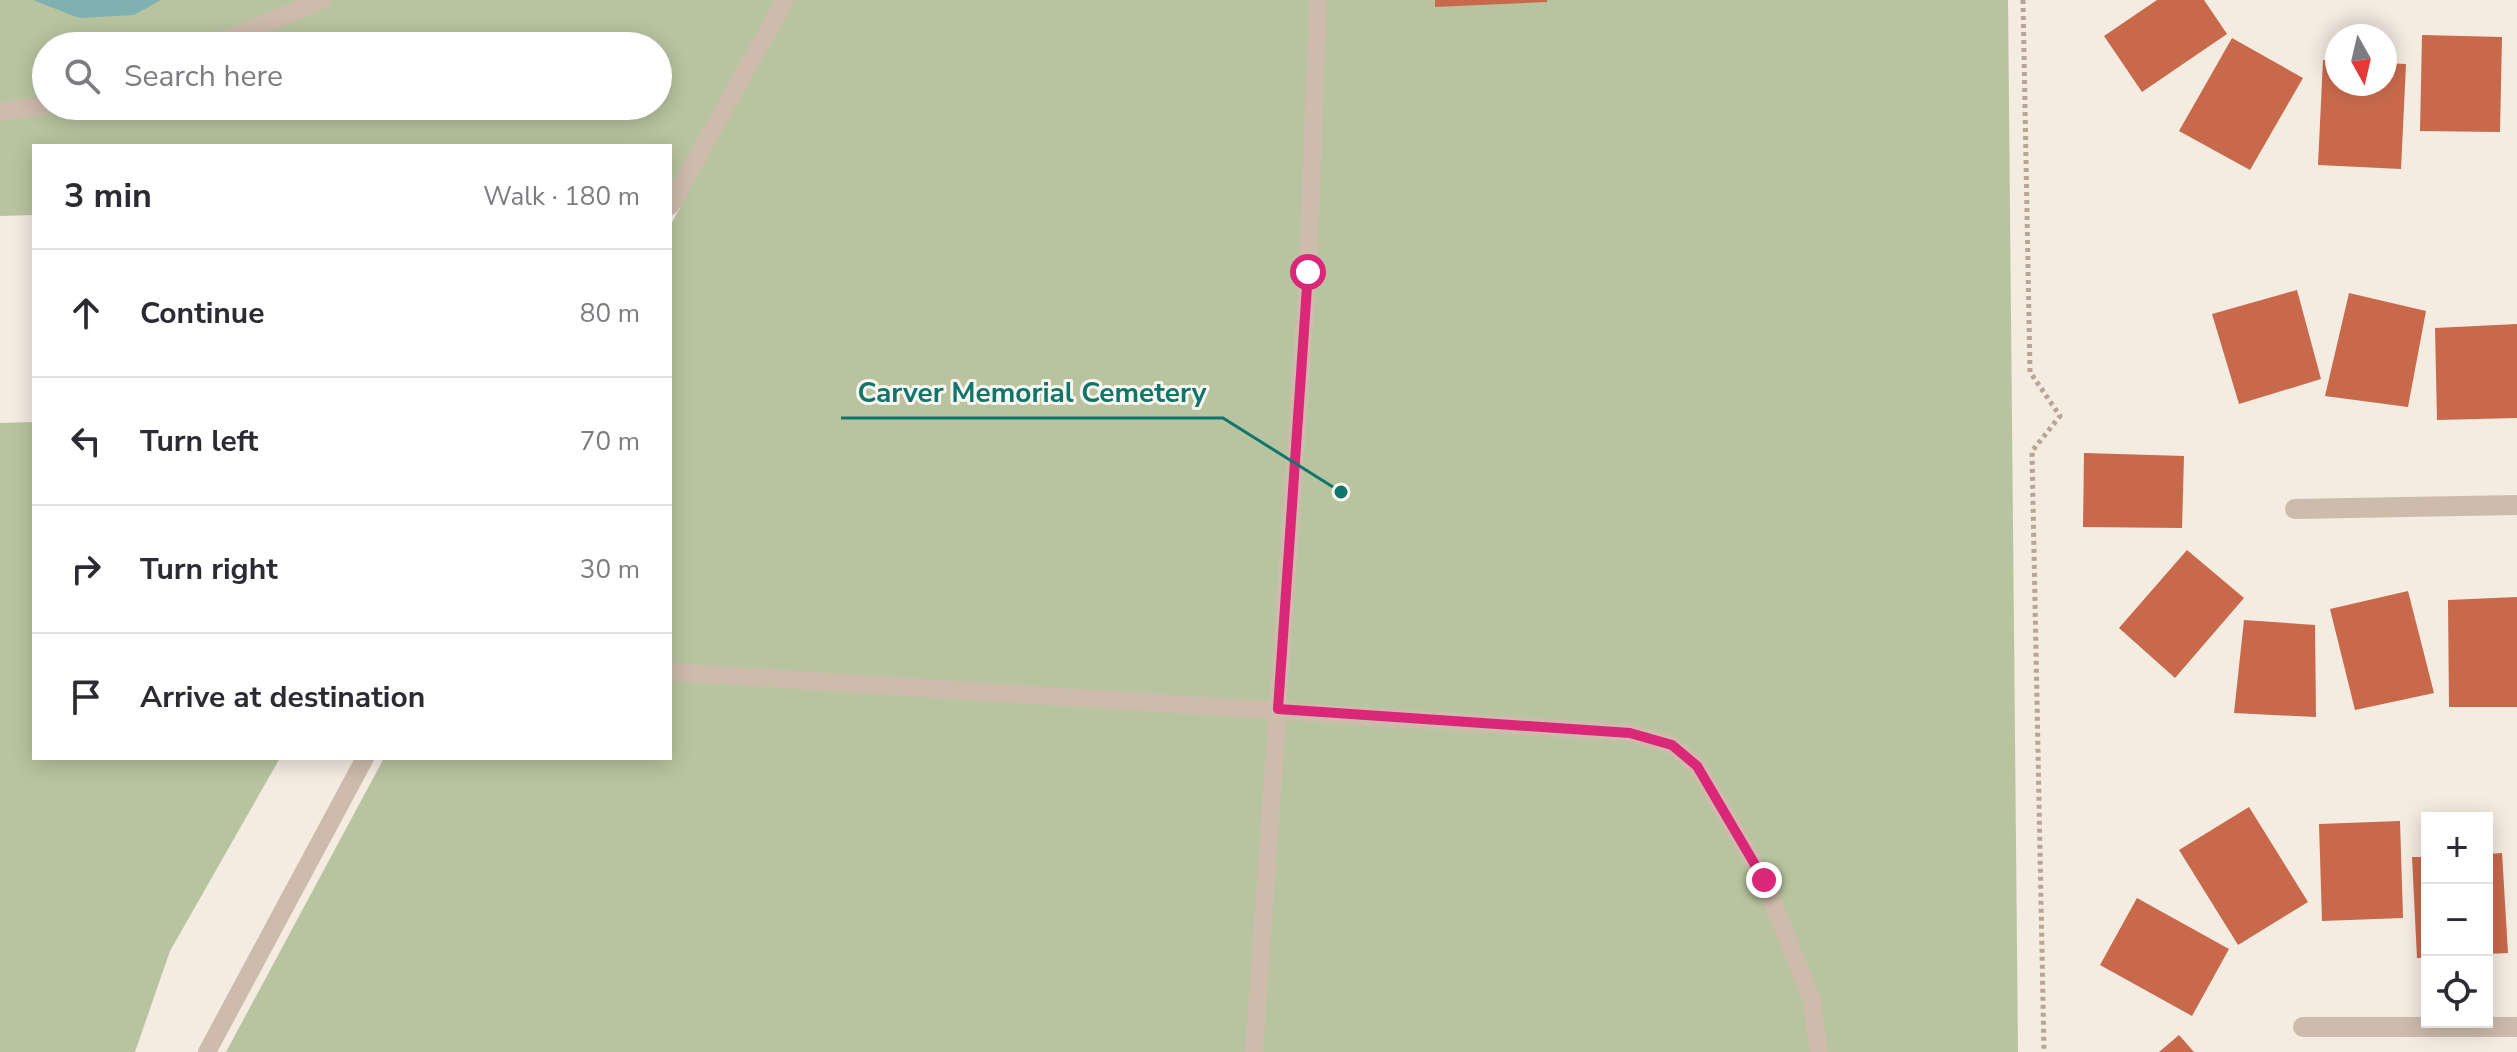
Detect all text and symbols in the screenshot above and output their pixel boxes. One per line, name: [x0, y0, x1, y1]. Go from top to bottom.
north arrow: [2325, 24, 2397, 96]
search box: [32, 32, 672, 120]
icon: search: [60, 54, 104, 98]
text: Search here: [124, 56, 283, 97]
text: 3 min: [64, 173, 152, 219]
text: Walk · 180 m: [483, 179, 640, 214]
route start: [1290, 254, 1326, 290]
icon: ahead: [64, 291, 108, 335]
text: Continue: [140, 293, 265, 334]
text: 80 m: [580, 296, 640, 331]
callout: Carver Memorial Cemetery: [841, 366, 1223, 418]
text: Carver Memorial Cemetery: [857, 374, 1207, 412]
icon: left: [64, 419, 108, 463]
text: Turn left: [140, 421, 258, 462]
text: 70 m: [580, 424, 640, 459]
icon: right: [64, 547, 108, 591]
text: Turn right: [140, 549, 278, 590]
text: 30 m: [580, 552, 640, 587]
icon: arrive: [64, 675, 108, 719]
text: Arrive at destination: [140, 677, 425, 718]
map controls: [2421, 812, 2493, 1028]
button: +: [2421, 812, 2493, 884]
route end: [1746, 862, 1782, 898]
button: −: [2421, 884, 2493, 956]
button: locate: [2421, 956, 2493, 1028]

